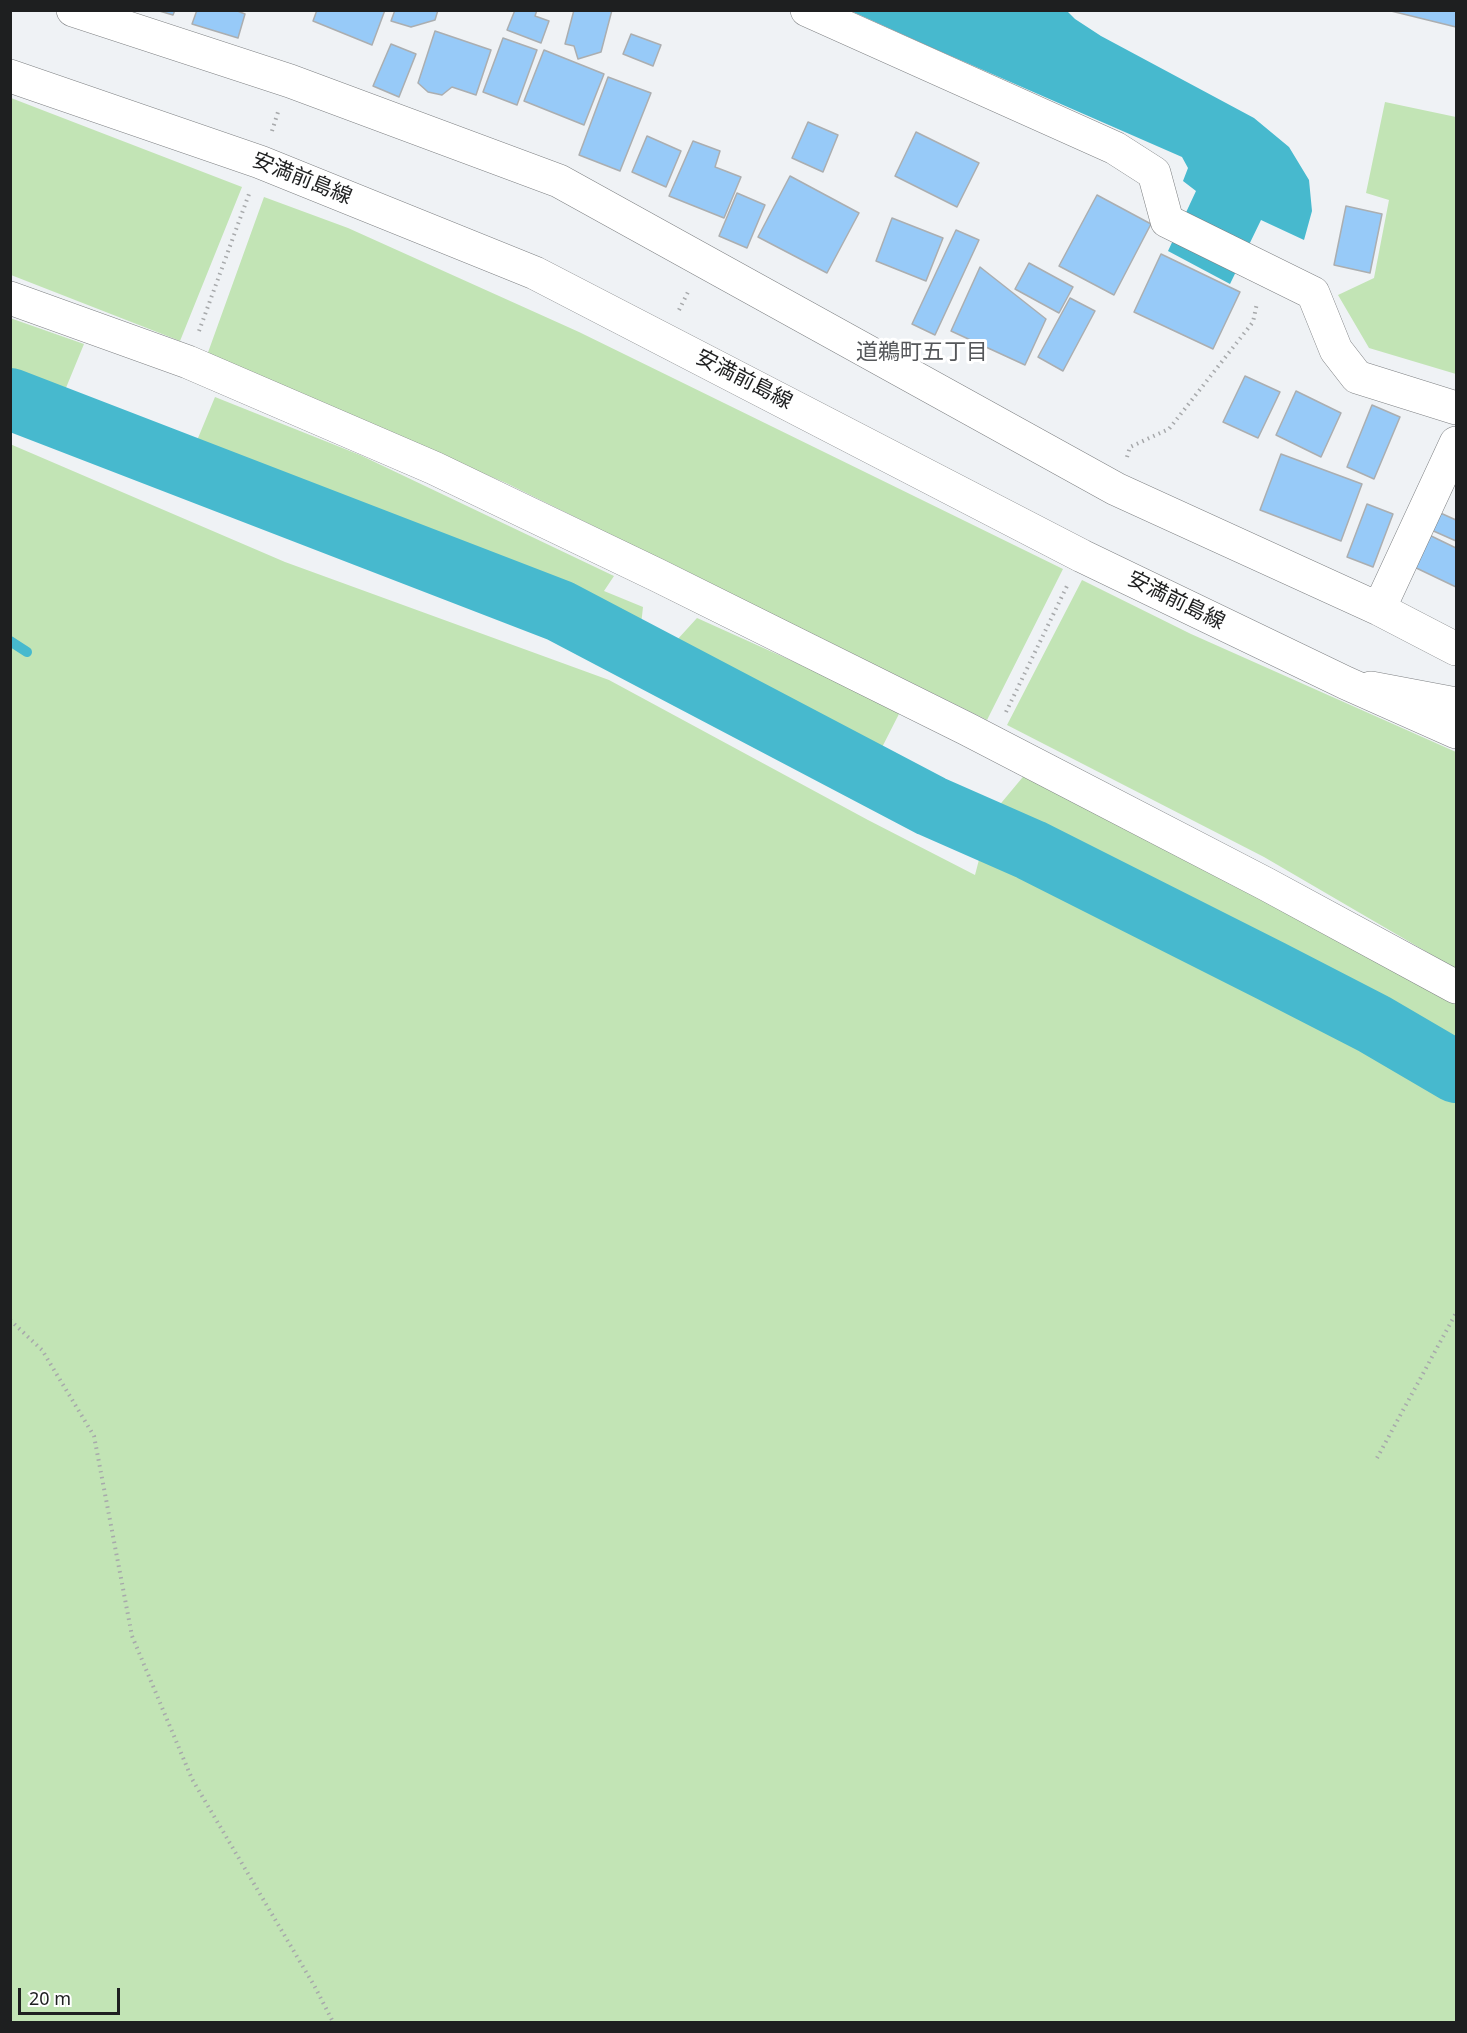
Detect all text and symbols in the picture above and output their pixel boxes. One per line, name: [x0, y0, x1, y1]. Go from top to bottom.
street label: 安満前島線: [249, 148, 355, 210]
district label: 道鵜町五丁目: [856, 340, 988, 366]
street label: 安満前島線: [692, 345, 796, 415]
street label: 安満前島線: [1123, 567, 1229, 635]
scale bar: [21, 1976, 123, 2014]
text: 20 m: [29, 1986, 71, 2010]

